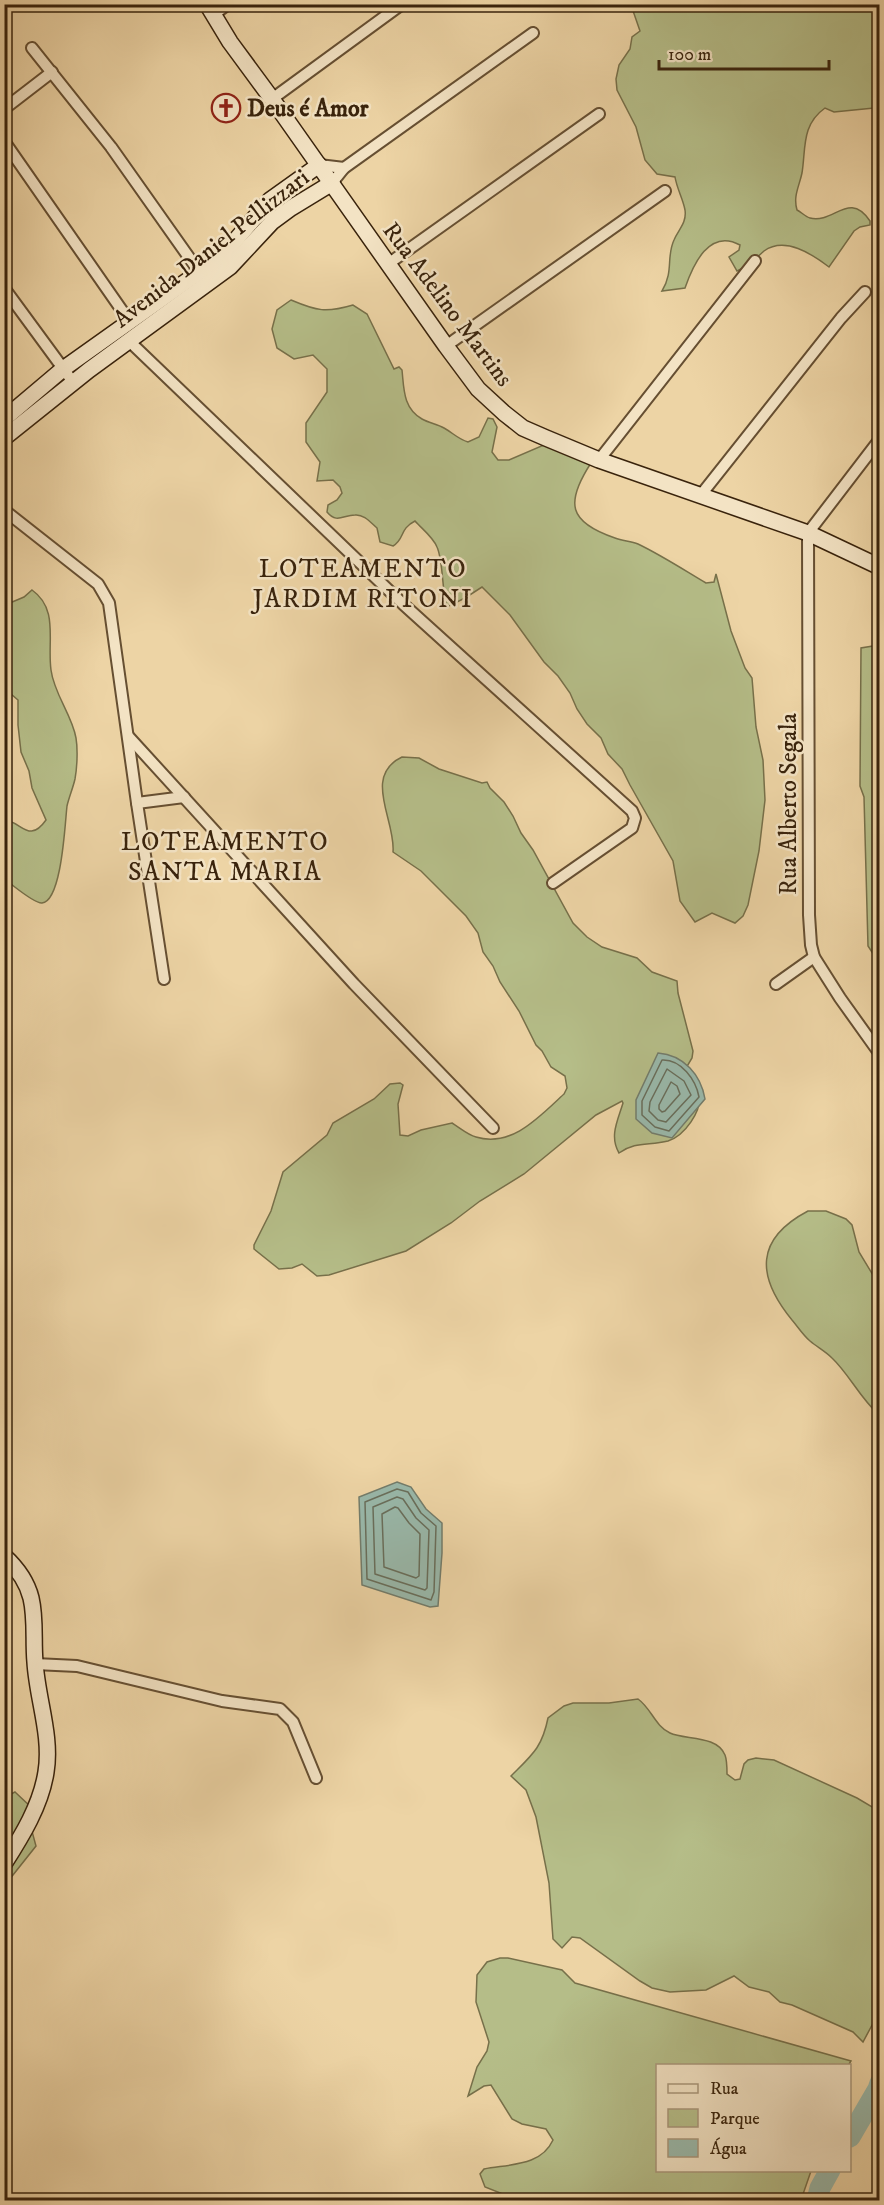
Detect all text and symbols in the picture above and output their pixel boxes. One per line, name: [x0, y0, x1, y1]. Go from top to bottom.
scale bar: [659, 33, 828, 71]
text: 100 m: [668, 44, 711, 66]
church icon: Deus é Amor: [210, 92, 242, 124]
place label: Deus é Amor: [247, 94, 369, 124]
street label: Avenida Daniel Pellizzari: [108, 163, 316, 335]
street label: Rua Adelino Martins: [376, 216, 519, 393]
district label: LOTEAMENTO JARDIM RITONI: [251, 553, 473, 616]
street label: Rua Alberto Segala: [774, 712, 804, 895]
district label: LOTEAMENTO SANTA MARIA: [121, 826, 329, 889]
legend: [656, 2064, 851, 2172]
text: Rua: [710, 2078, 739, 2100]
text: Parque: [710, 2108, 760, 2130]
text: Água: [710, 2137, 747, 2160]

